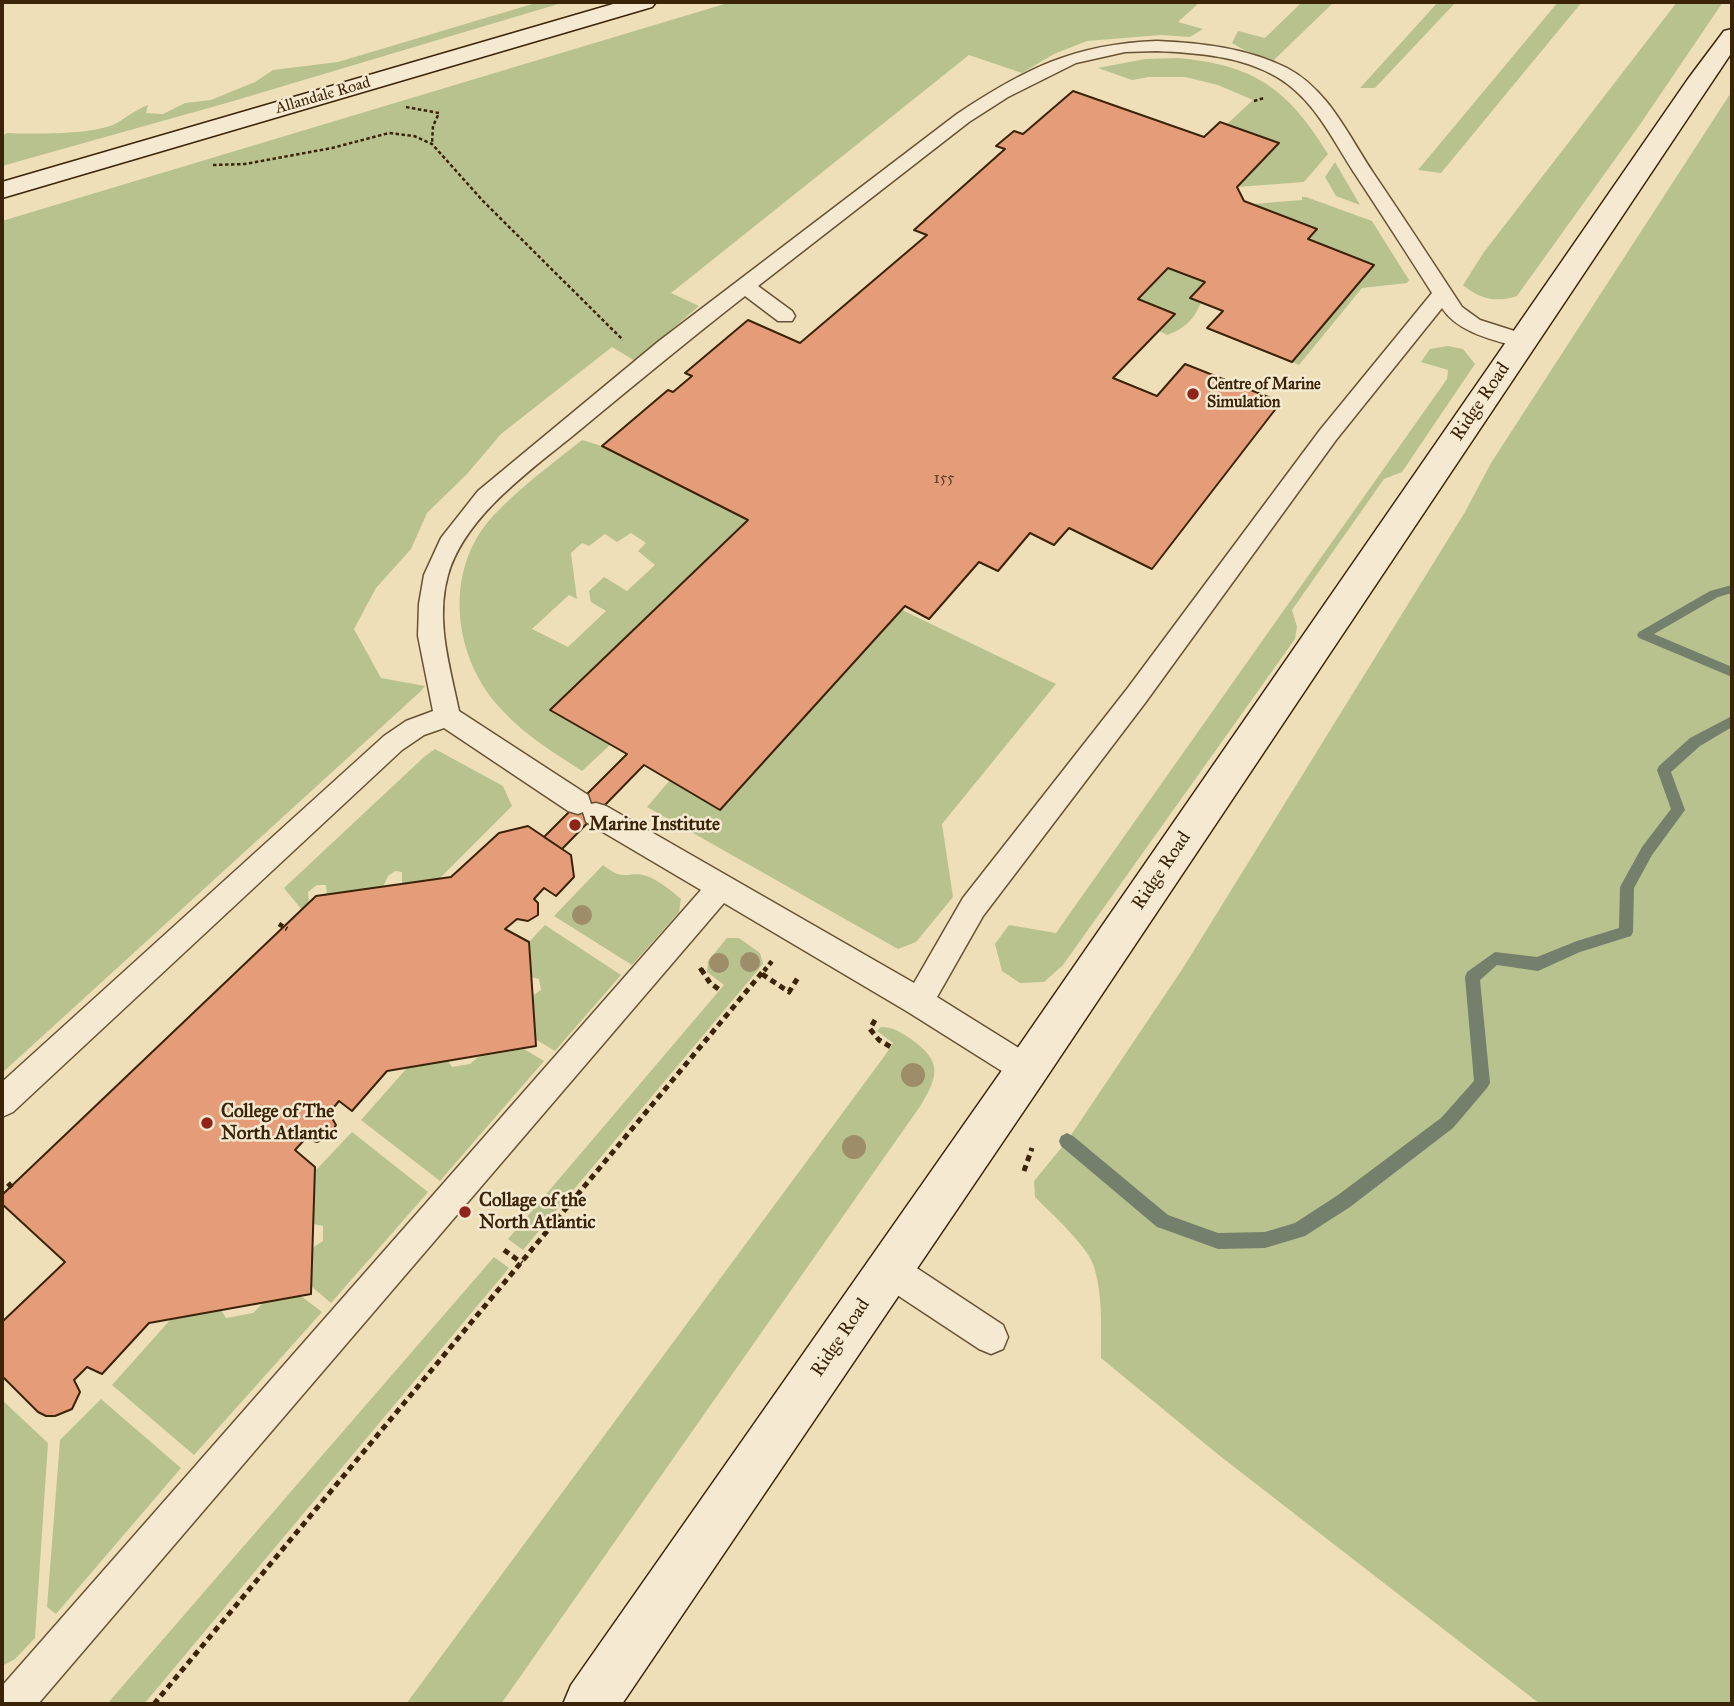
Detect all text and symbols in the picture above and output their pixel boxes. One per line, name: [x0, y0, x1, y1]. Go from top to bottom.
street label: Allandale Road: [273, 73, 373, 119]
street label: Ridge Road: [1447, 359, 1515, 445]
place label: Centre of Marine Simulation: [1207, 375, 1321, 413]
marker: Centre of Marine Simulation: [1185, 386, 1201, 402]
house number: 155: [933, 469, 955, 489]
place label: Marine Institute: [589, 814, 720, 836]
marker: Marine Institute: [567, 817, 583, 833]
street label: Ridge Road: [1128, 828, 1196, 914]
place label: College of The North Atlantic: [221, 1101, 338, 1145]
marker: College of The North Atlantic: [199, 1115, 215, 1131]
place label: Collage of the North Atlantic: [479, 1190, 596, 1234]
marker: Collage of the North Atlantic: [457, 1204, 473, 1220]
street label: Ridge Road: [807, 1295, 875, 1381]

